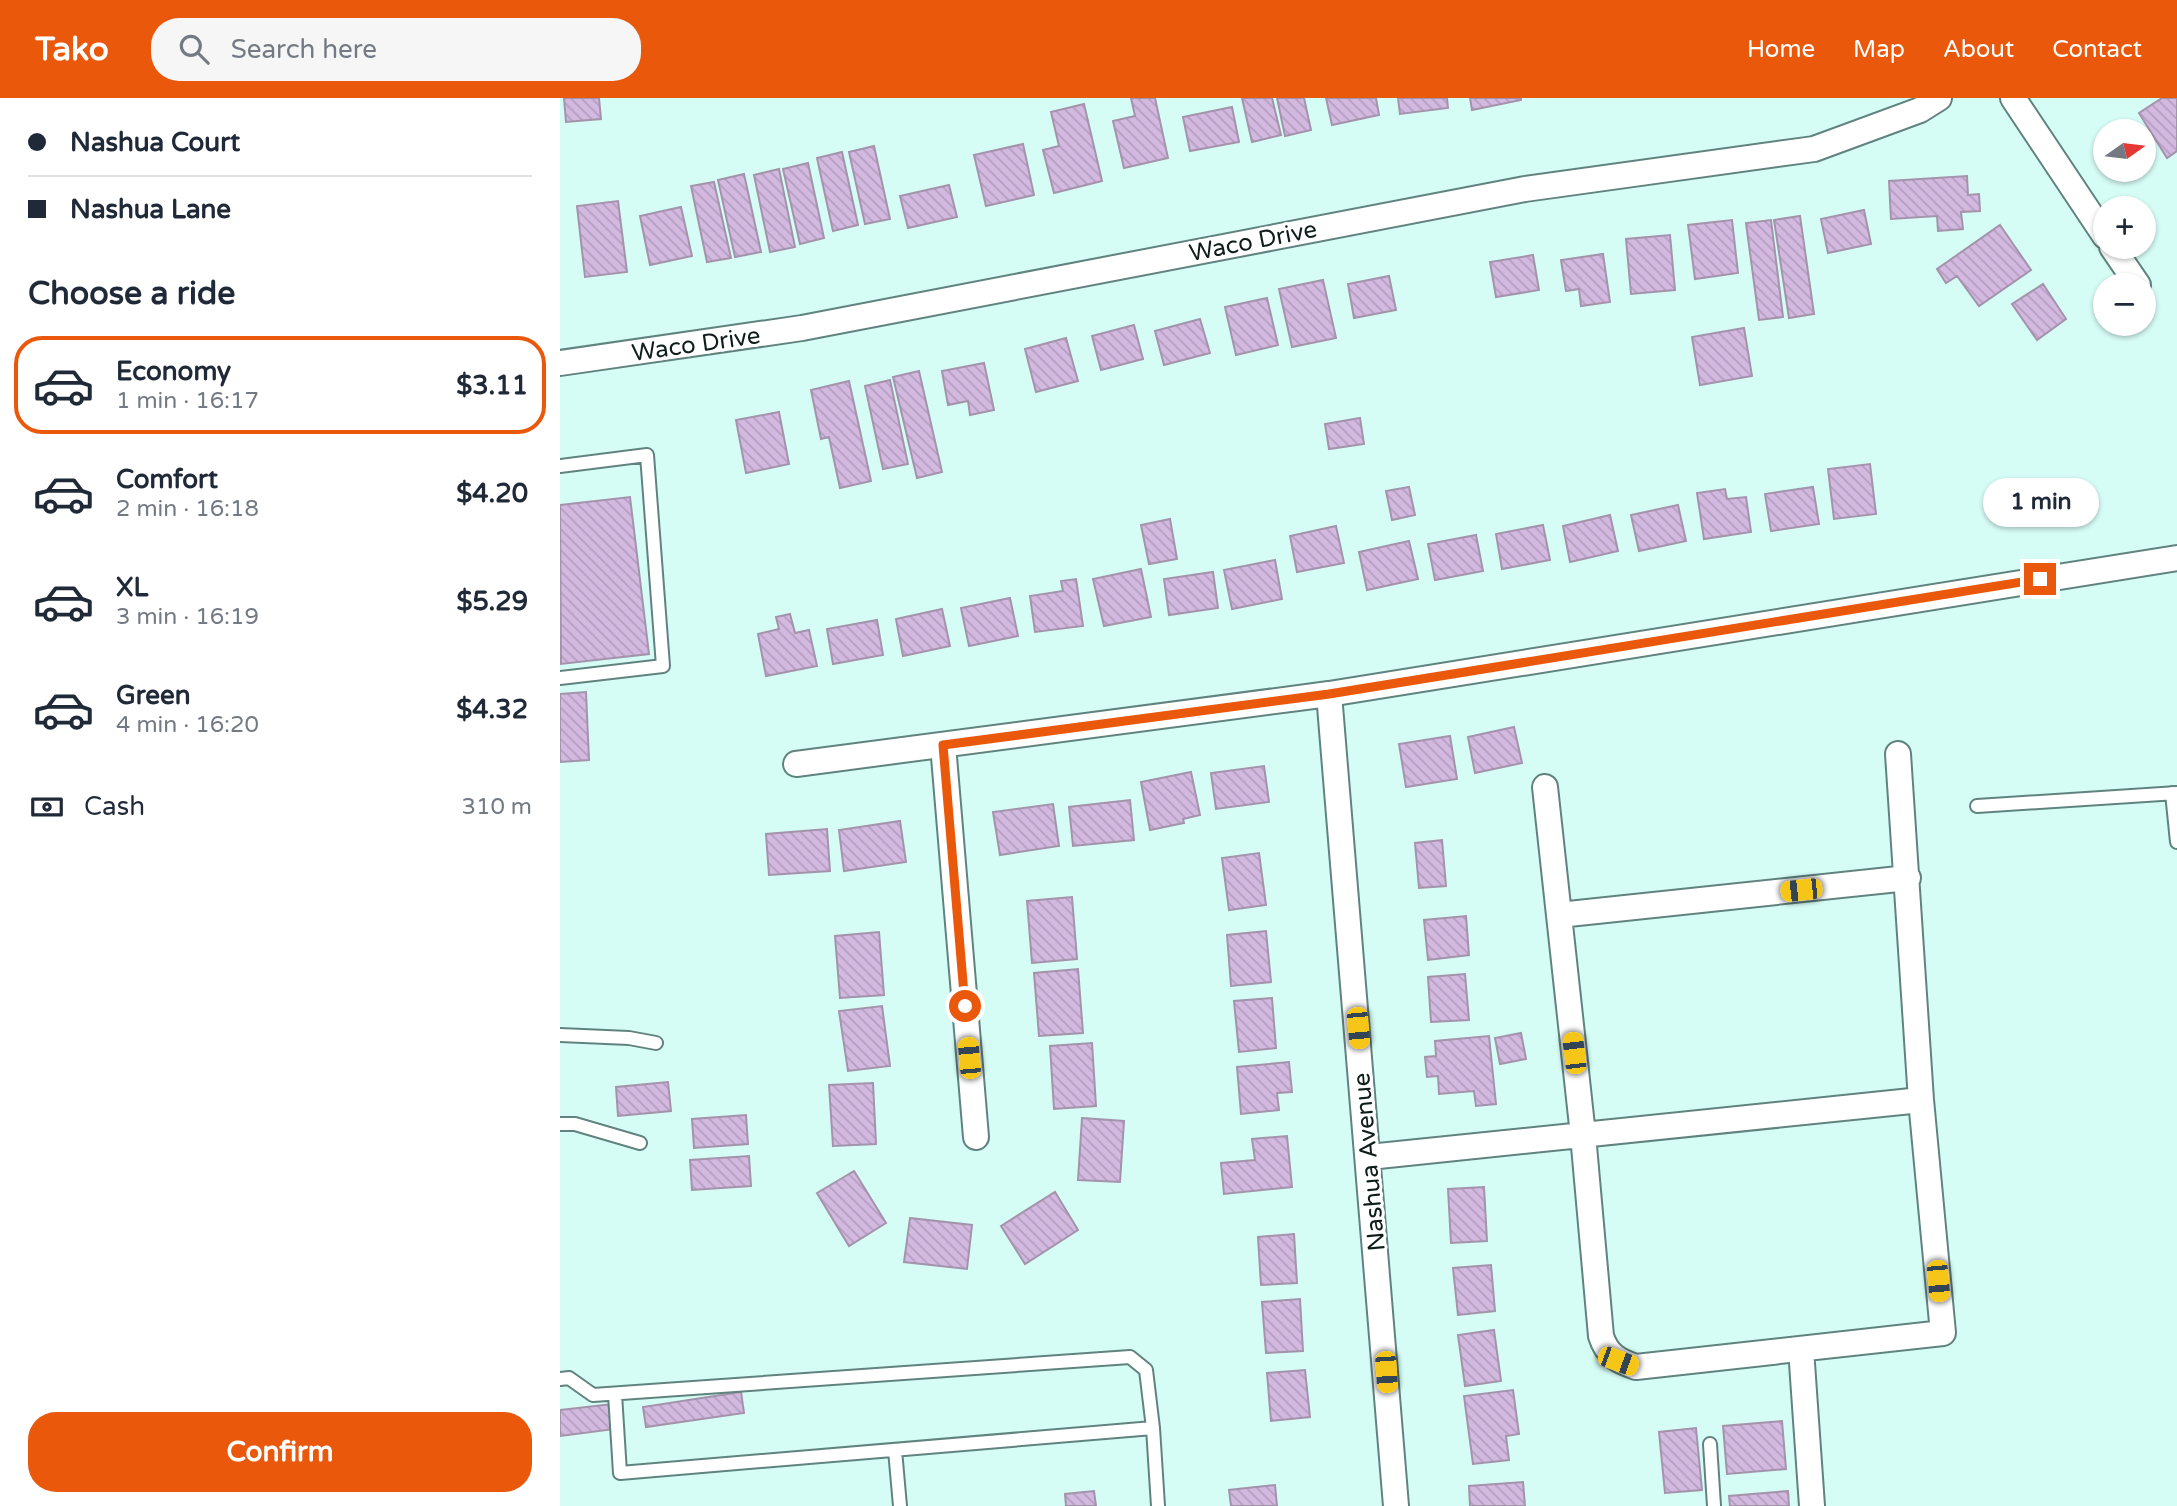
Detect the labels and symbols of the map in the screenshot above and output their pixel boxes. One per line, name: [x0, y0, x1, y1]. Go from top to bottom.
north arrow: [2093, 119, 2156, 182]
street label: Waco Drive: [1187, 215, 1319, 268]
street label: Waco Drive: [630, 321, 762, 368]
callout: 1 min: [1982, 477, 2098, 526]
route end: [2024, 563, 2056, 595]
car: [1780, 877, 1823, 903]
route start: [949, 990, 981, 1022]
car: [1346, 1006, 1371, 1050]
car: [1562, 1031, 1587, 1075]
car: [957, 1036, 982, 1080]
street label: Nashua Avenue: [1347, 1072, 1392, 1252]
car: [1926, 1259, 1951, 1303]
car: [1595, 1344, 1642, 1378]
car: [1375, 1350, 1398, 1394]

